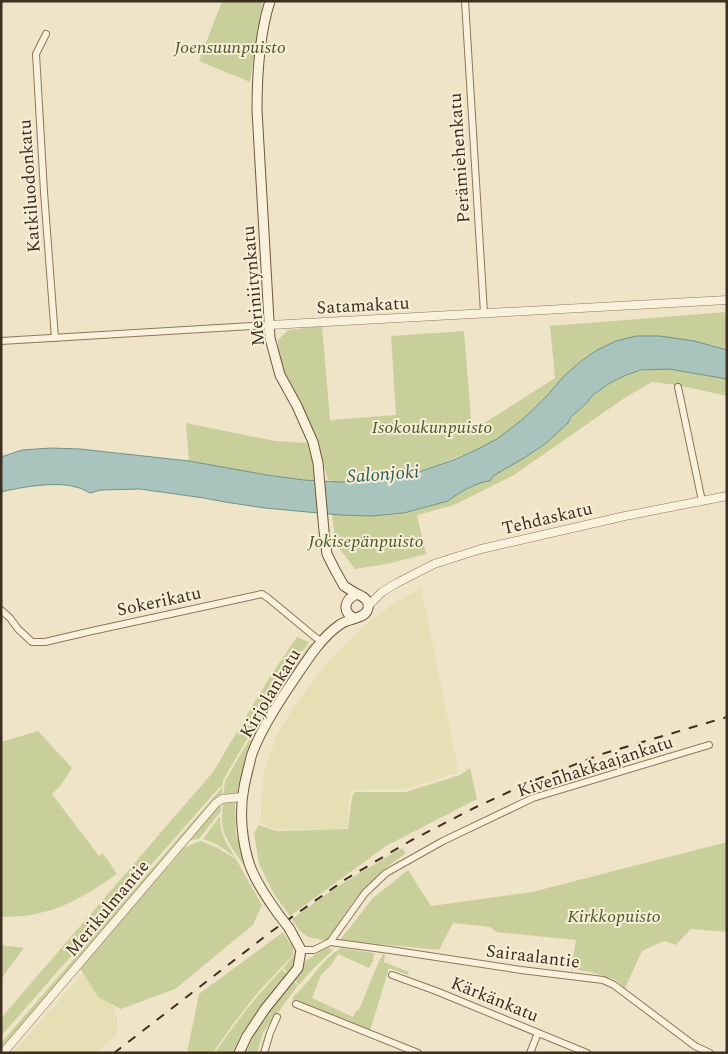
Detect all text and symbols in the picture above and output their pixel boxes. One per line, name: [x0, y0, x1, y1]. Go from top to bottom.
park label: Joensuunpuisto: [172, 34, 286, 61]
street label: Perämiehenkatu: [441, 92, 478, 224]
street label: Katkiluodonkatu: [11, 118, 48, 254]
street label: Meriniitynkatu: [235, 225, 272, 347]
street label: Satamakatu: [316, 290, 410, 321]
park label: Isokoukunpuisto: [372, 414, 492, 441]
water label: Salonjoki: [346, 457, 420, 492]
street label: Tehdaskatu: [499, 495, 595, 542]
park label: Jokisepänpuisto: [306, 528, 424, 555]
street label: Sokerikatu: [114, 579, 204, 624]
street label: Kirjolankatu: [233, 643, 308, 743]
street label: Kivenhakkaajankatu: [514, 729, 677, 804]
street label: Merikulmantie: [59, 854, 156, 963]
park label: Kirkkopuisto: [567, 903, 661, 930]
street label: Sairaalantie: [484, 937, 581, 976]
street label: Kärkänkatu: [447, 970, 543, 1029]

